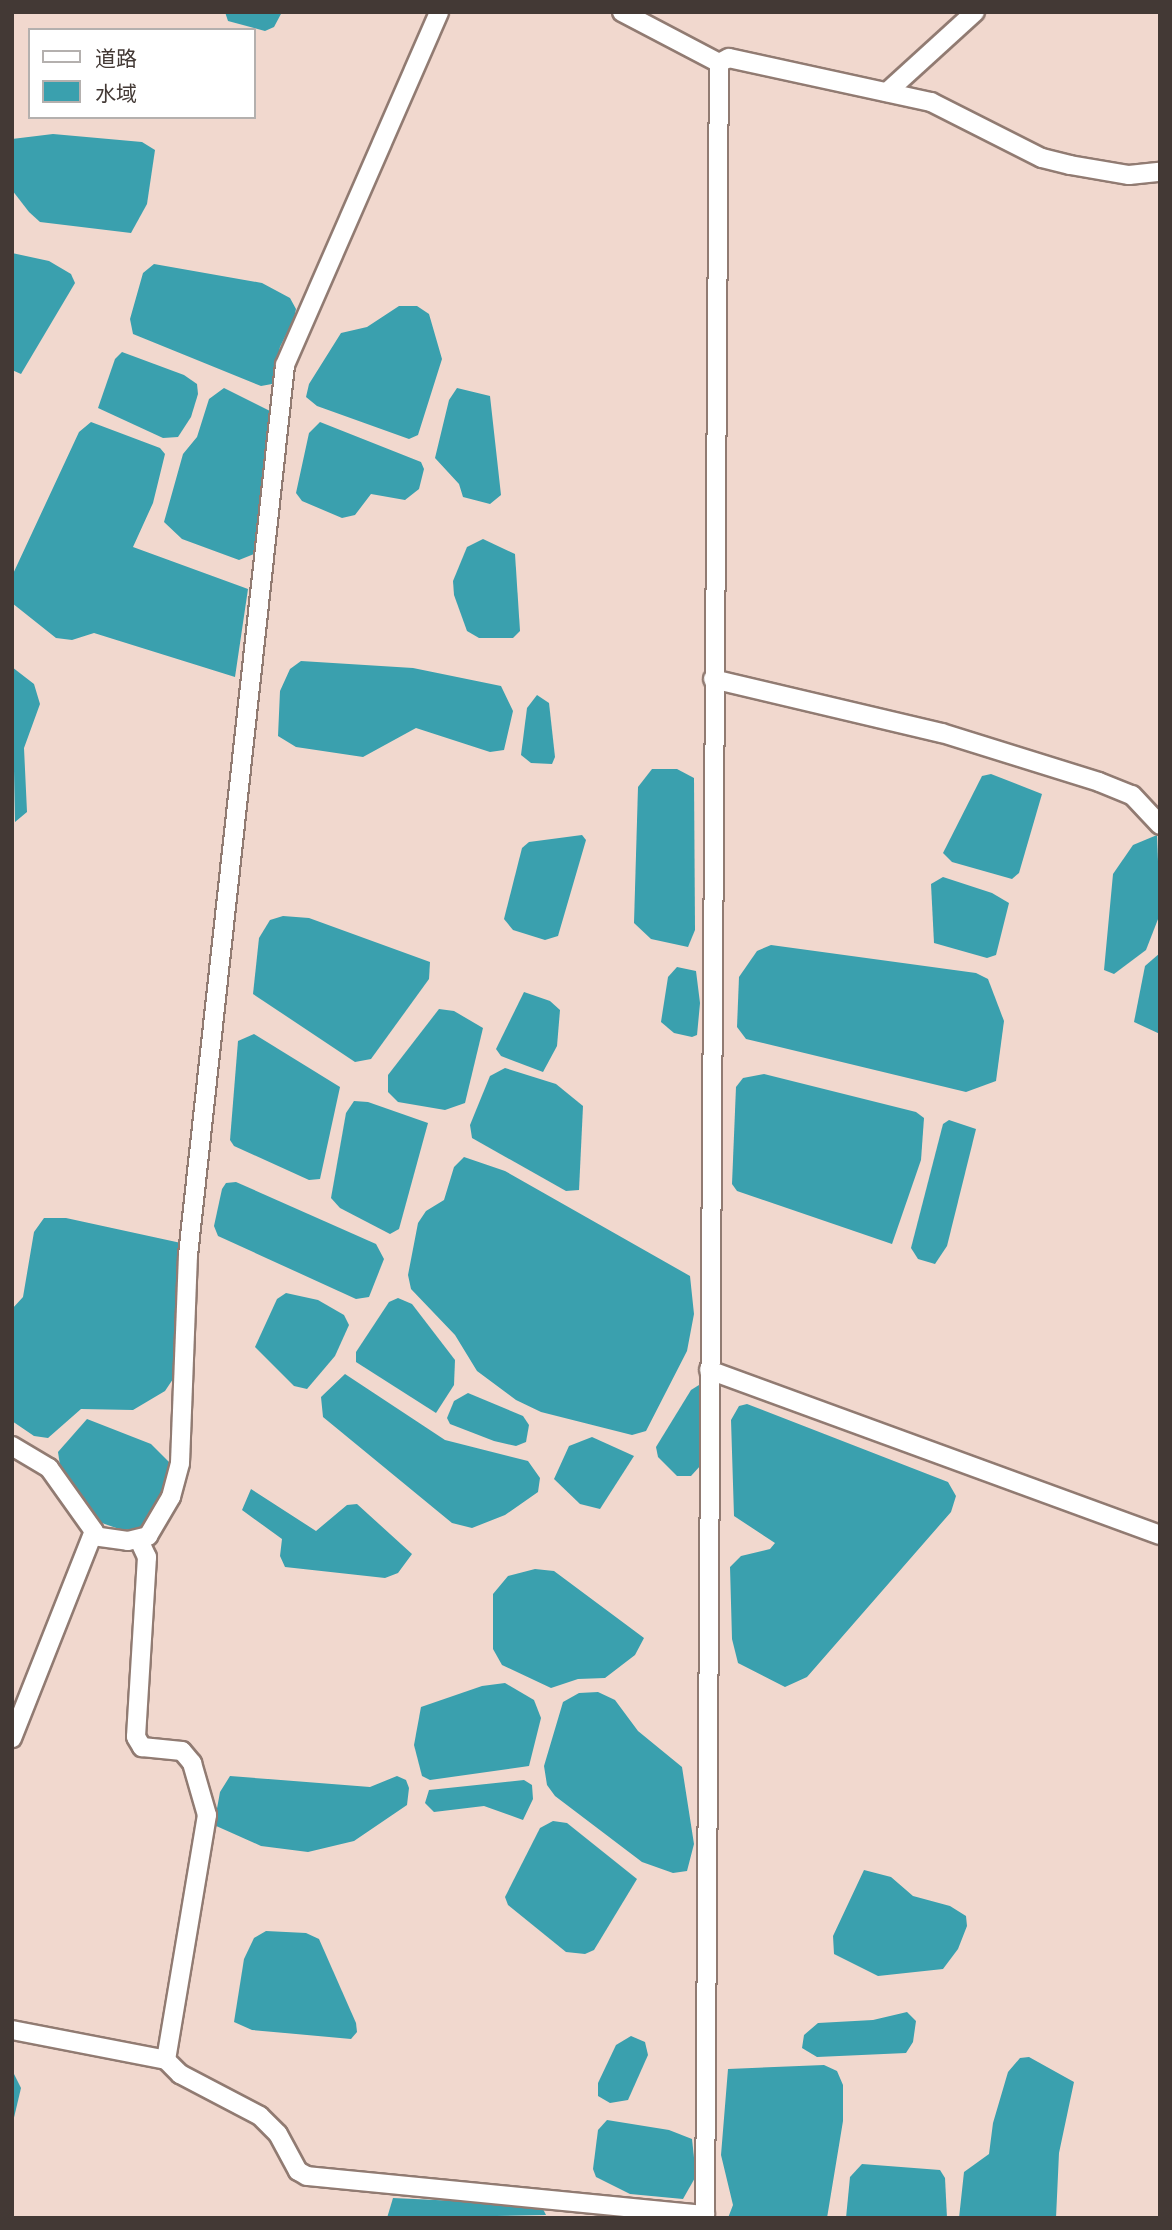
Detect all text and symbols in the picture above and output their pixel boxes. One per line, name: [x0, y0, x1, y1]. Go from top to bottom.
legend: [28, 28, 256, 119]
text: 道路: [95, 46, 137, 72]
text: 水域: [95, 81, 137, 107]

